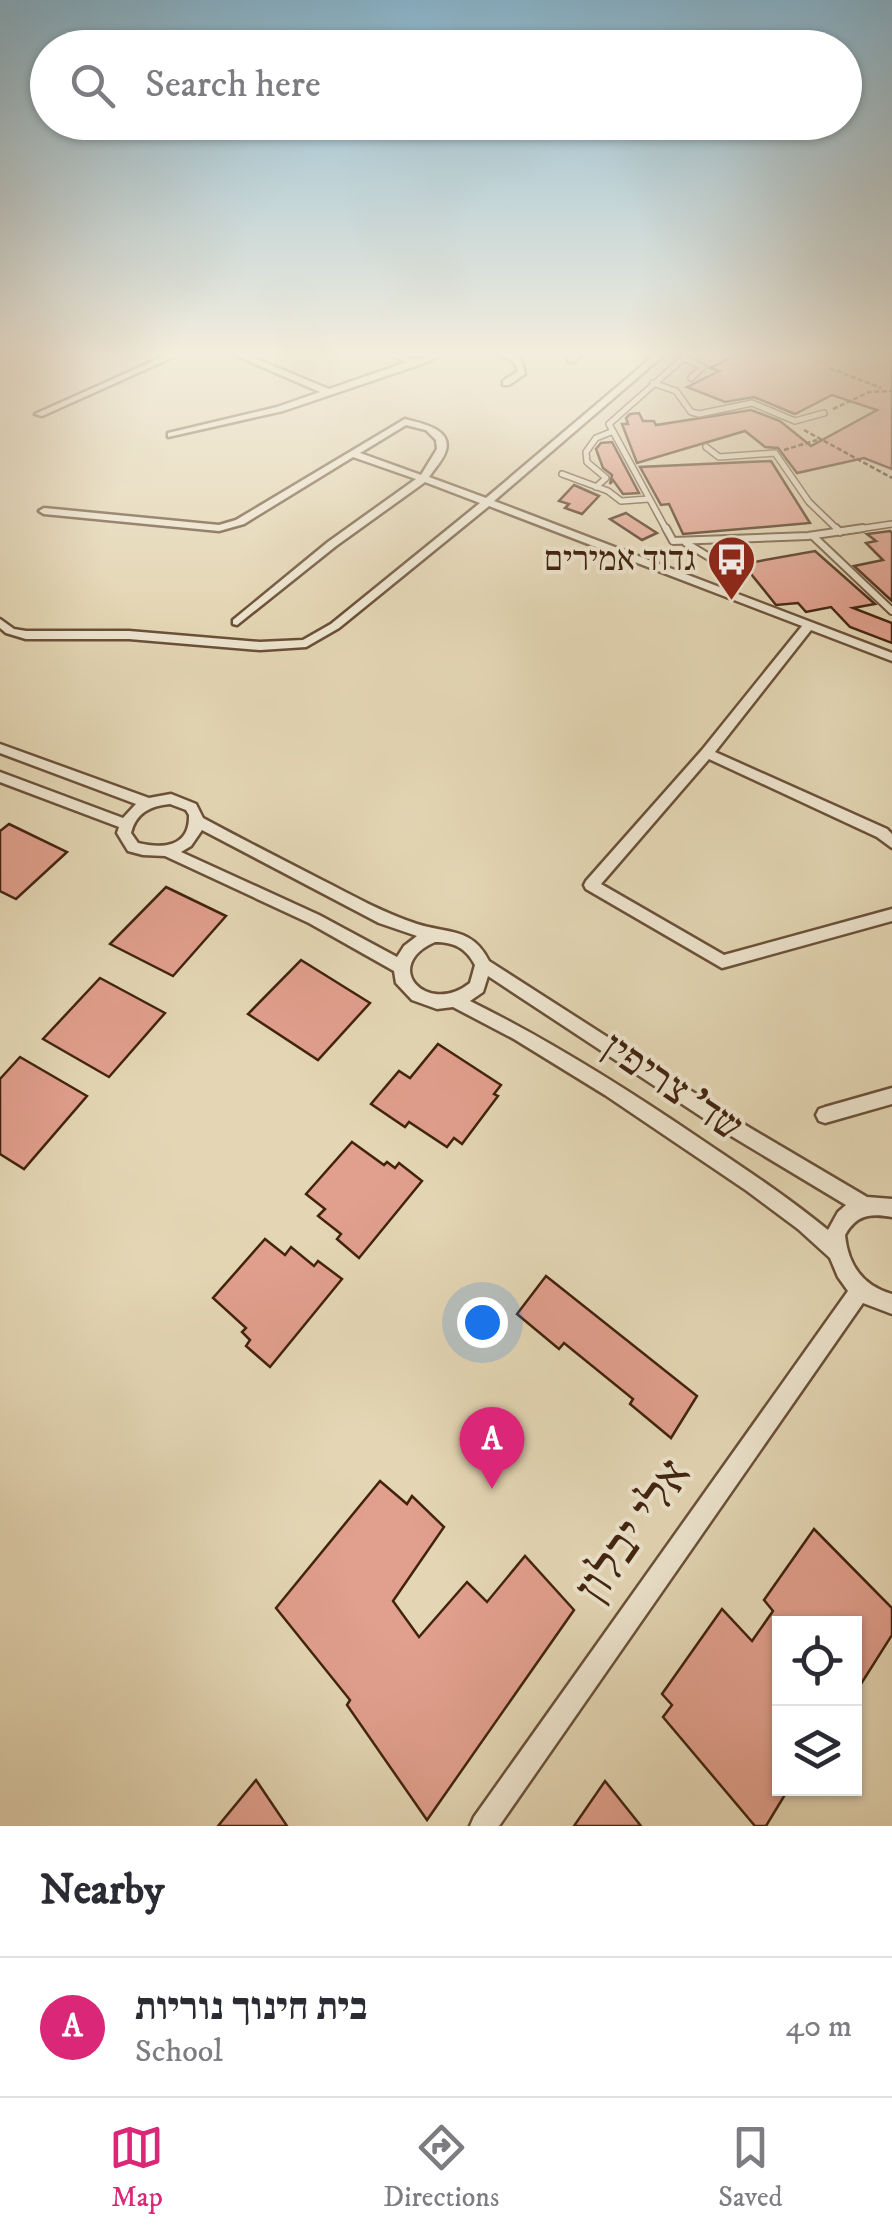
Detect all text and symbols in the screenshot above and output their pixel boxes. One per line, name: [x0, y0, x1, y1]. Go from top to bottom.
search box: [30, 30, 862, 140]
icon: search: [65, 58, 120, 113]
text: Search here: [145, 61, 321, 109]
bus stop icon: גדוד אמירים: [705, 534, 757, 602]
place label: גדוד אמירים: [544, 538, 696, 582]
street label: שד' צריפין: [592, 1022, 752, 1154]
your location: [457, 1297, 508, 1348]
pin: A: [460, 1406, 524, 1489]
street label: אלי יבלון: [562, 1447, 706, 1615]
map controls: [772, 1616, 862, 1796]
button: locate: [772, 1616, 862, 1706]
button: layers: [772, 1706, 862, 1796]
text: Nearby: [40, 1865, 164, 1917]
text: בית חינוך נוריות: [135, 1984, 367, 2032]
text: A: [62, 2007, 83, 2047]
text: 40 m: [785, 2007, 852, 2047]
text: School: [135, 2032, 223, 2072]
tab: Map: [109, 2120, 164, 2215]
tab: Directions: [383, 2120, 499, 2215]
tab: Saved: [718, 2120, 783, 2215]

